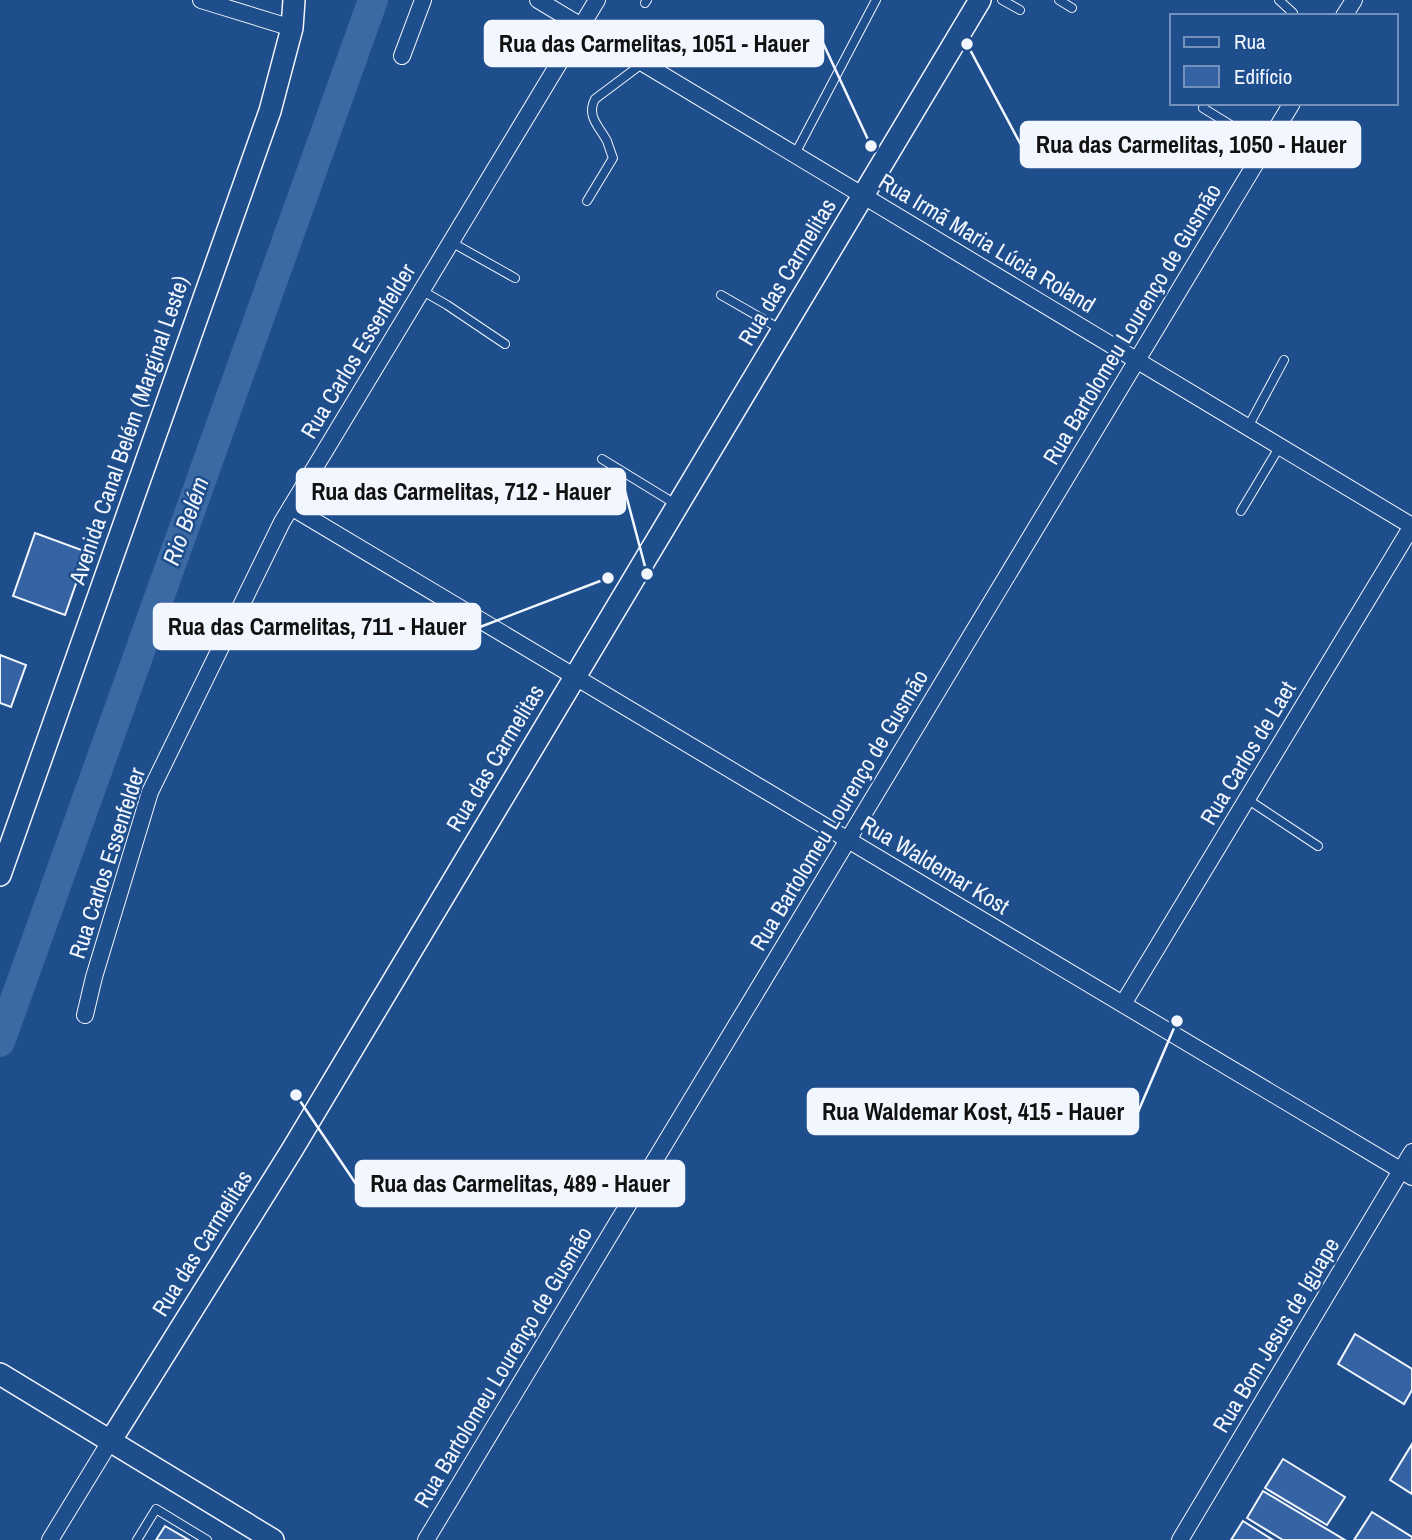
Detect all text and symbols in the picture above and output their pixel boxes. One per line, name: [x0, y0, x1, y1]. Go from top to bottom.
legend: [1170, 14, 1398, 105]
callout: Rua das Carmelitas, 1051 - Hauer: [485, 21, 823, 66]
text: Rua das Carmelitas, 1051 - Hauer: [499, 27, 810, 59]
text: Rua: [1234, 27, 1266, 56]
text: Edifício: [1234, 62, 1292, 91]
callout: Rua das Carmelitas, 1050 - Hauer: [1021, 122, 1360, 167]
text: Rua das Carmelitas, 1050 - Hauer: [1036, 128, 1347, 160]
street label: Rua Irmã Maria Lúcia Roland: [873, 166, 1101, 320]
street label: Rua Bartolomeu Lourenço de Gusmão: [1035, 177, 1228, 470]
street label: Rua das Carmelitas: [730, 192, 843, 351]
street label: Rua Carlos Essenfelder: [293, 257, 423, 444]
street label: Avenida Canal Belém (Marginal Leste): [61, 271, 196, 589]
callout: Rua das Carmelitas, 712 - Hauer: [297, 469, 625, 514]
water label: Rio Belém: [154, 472, 216, 569]
text: Rua das Carmelitas, 712 - Hauer: [311, 475, 611, 507]
callout: Rua das Carmelitas, 711 - Hauer: [154, 604, 480, 649]
text: Rua das Carmelitas, 711 - Hauer: [168, 610, 467, 642]
street label: Rua Bartolomeu Lourenço de Gusmão: [742, 663, 935, 956]
street label: Rua Carlos de Laet: [1192, 675, 1303, 830]
street label: Rua das Carmelitas: [438, 678, 551, 837]
street label: Rua Carlos Essenfelder: [61, 763, 152, 962]
street label: Rua Waldemar Kost: [855, 808, 1015, 921]
callout: Rua Waldemar Kost, 415 - Hauer: [808, 1089, 1138, 1134]
text: Rua Waldemar Kost, 415 - Hauer: [822, 1095, 1124, 1127]
callout: Rua das Carmelitas, 489 - Hauer: [356, 1161, 684, 1206]
street label: Rua das Carmelitas: [144, 1164, 259, 1322]
text: Rua das Carmelitas, 489 - Hauer: [370, 1167, 670, 1199]
street label: Rua Bartolomeu Lourenço de Gusmão: [406, 1220, 599, 1513]
street label: Rua Bom Jesus de Iguape: [1205, 1231, 1346, 1438]

